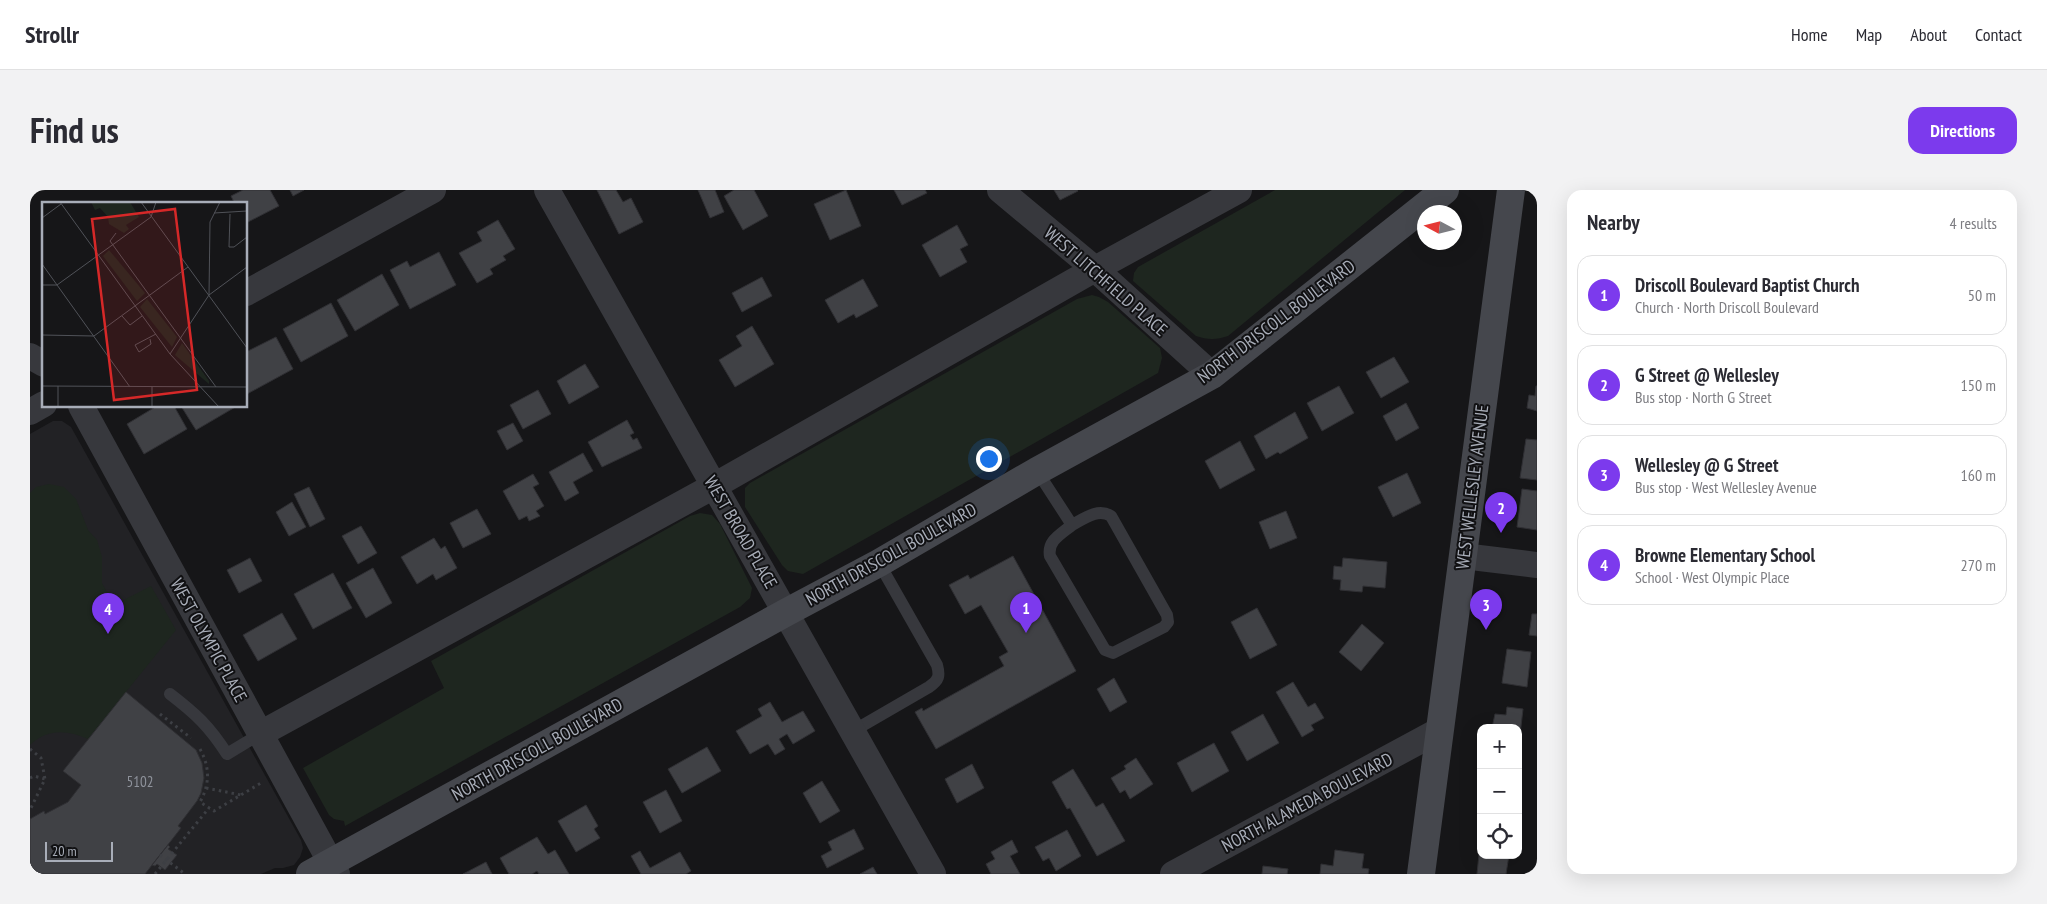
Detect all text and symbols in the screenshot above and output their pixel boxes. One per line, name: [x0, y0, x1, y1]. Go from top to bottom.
text: Strollr: [25, 19, 79, 50]
text: Home: [1791, 23, 1828, 46]
text: Map: [1856, 23, 1882, 46]
text: About: [1910, 23, 1947, 46]
text: Contact: [1975, 23, 2022, 46]
text: Find us: [30, 107, 119, 153]
button: Directions: [1908, 107, 2017, 154]
inset map: [42, 202, 248, 408]
north arrow: [1417, 205, 1462, 250]
text: Nearby: [1587, 209, 1640, 236]
text: 4 results: [1950, 213, 1997, 233]
street label: WEST LITCHFIELD PLACE: [1040, 221, 1172, 341]
street label: NORTH DRISCOLL BOULEVARD: [1192, 254, 1360, 388]
text: Driscoll Boulevard Baptist Church: [1635, 273, 1860, 297]
text: 1: [1600, 285, 1608, 305]
text: 50 m: [1968, 285, 1996, 305]
text: Church · North Driscoll Boulevard: [1635, 297, 1819, 317]
text: G Street @ Wellesley: [1635, 363, 1779, 387]
text: 2: [1600, 375, 1608, 395]
text: 150 m: [1961, 375, 1996, 395]
text: Bus stop · North G Street: [1635, 387, 1772, 407]
street label: WEST WELLESLEY AVENUE: [1450, 403, 1494, 571]
your location: [976, 446, 1002, 472]
text: Wellesley @ G Street: [1635, 453, 1778, 477]
text: 3: [1600, 465, 1608, 485]
text: 160 m: [1961, 465, 1996, 485]
street label: WEST BROAD PLACE: [699, 471, 783, 593]
text: Bus stop · West Wellesley Avenue: [1635, 477, 1817, 497]
pin: 2: [1485, 492, 1517, 533]
street label: NORTH DRISCOLL BOULEVARD: [802, 497, 980, 611]
text: Browne Elementary School: [1635, 543, 1815, 567]
text: 4: [1600, 555, 1608, 575]
text: 270 m: [1961, 555, 1996, 575]
text: School · West Olympic Place: [1635, 567, 1790, 587]
street label: WEST OLYMPIC PLACE: [166, 574, 252, 706]
pin: 3: [1470, 589, 1502, 630]
pin: 1: [1010, 592, 1042, 633]
pin: 4: [92, 593, 124, 634]
street label: NORTH DRISCOLL BOULEVARD: [448, 692, 626, 806]
map controls: [1477, 724, 1522, 859]
button: +: [1477, 724, 1522, 769]
street label: NORTH ALAMEDA BOULEVARD: [1218, 747, 1396, 857]
button: −: [1477, 769, 1522, 814]
house number: 5102: [126, 772, 154, 791]
button: locate: [1477, 814, 1522, 859]
scale bar: [45, 839, 112, 862]
text: 20 m: [52, 842, 77, 860]

